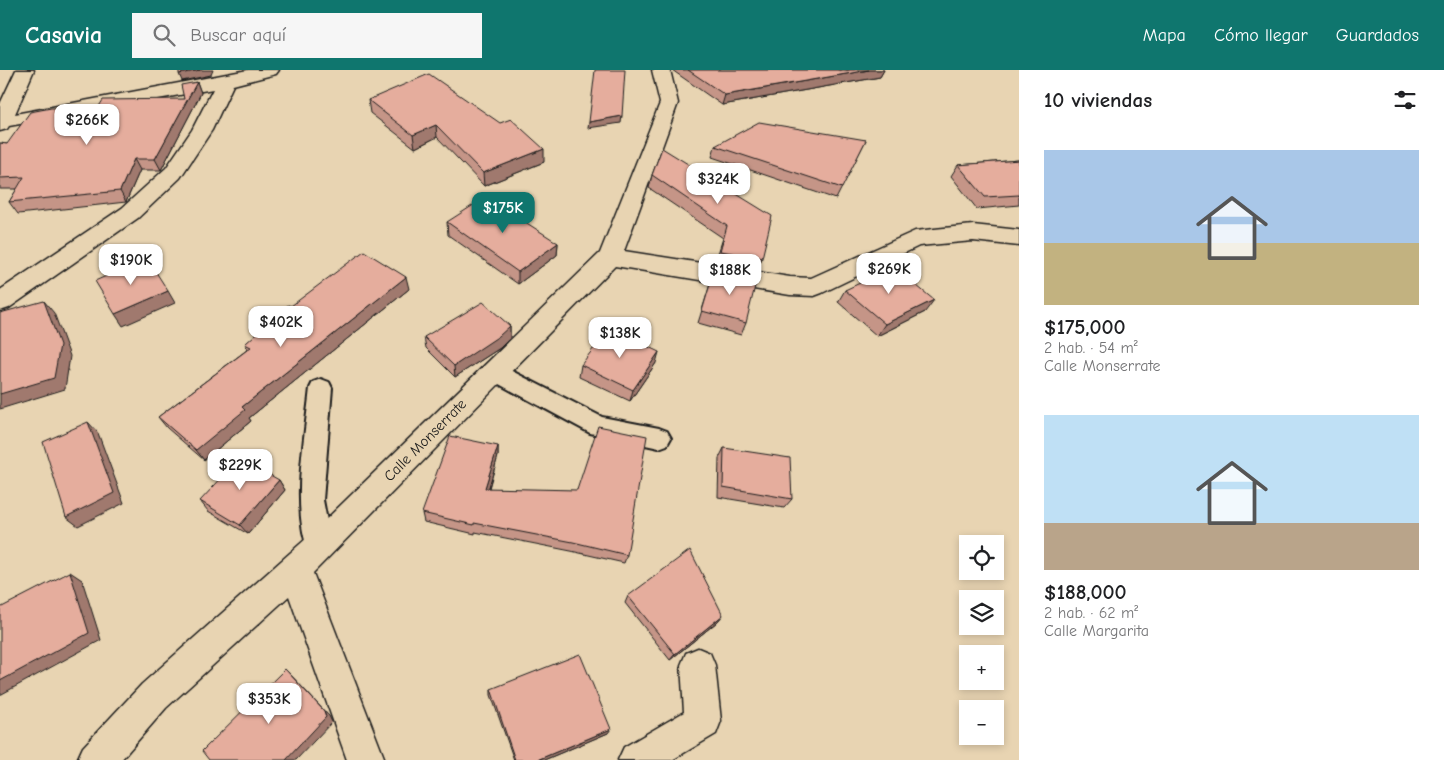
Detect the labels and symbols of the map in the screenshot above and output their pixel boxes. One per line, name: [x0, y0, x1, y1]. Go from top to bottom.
pin: $266K: [52, 104, 122, 146]
pin: $324K: [683, 162, 753, 205]
pin: $175K: [468, 191, 538, 234]
pin: $190K: [96, 244, 166, 286]
pin: $269K: [854, 252, 924, 295]
pin: $188K: [695, 254, 765, 296]
pin: $402K: [246, 306, 316, 348]
pin: $138K: [585, 316, 655, 359]
street label: Calle Monserrate: [380, 395, 470, 485]
pin: $229K: [205, 448, 275, 491]
pin: $353K: [234, 682, 304, 725]

